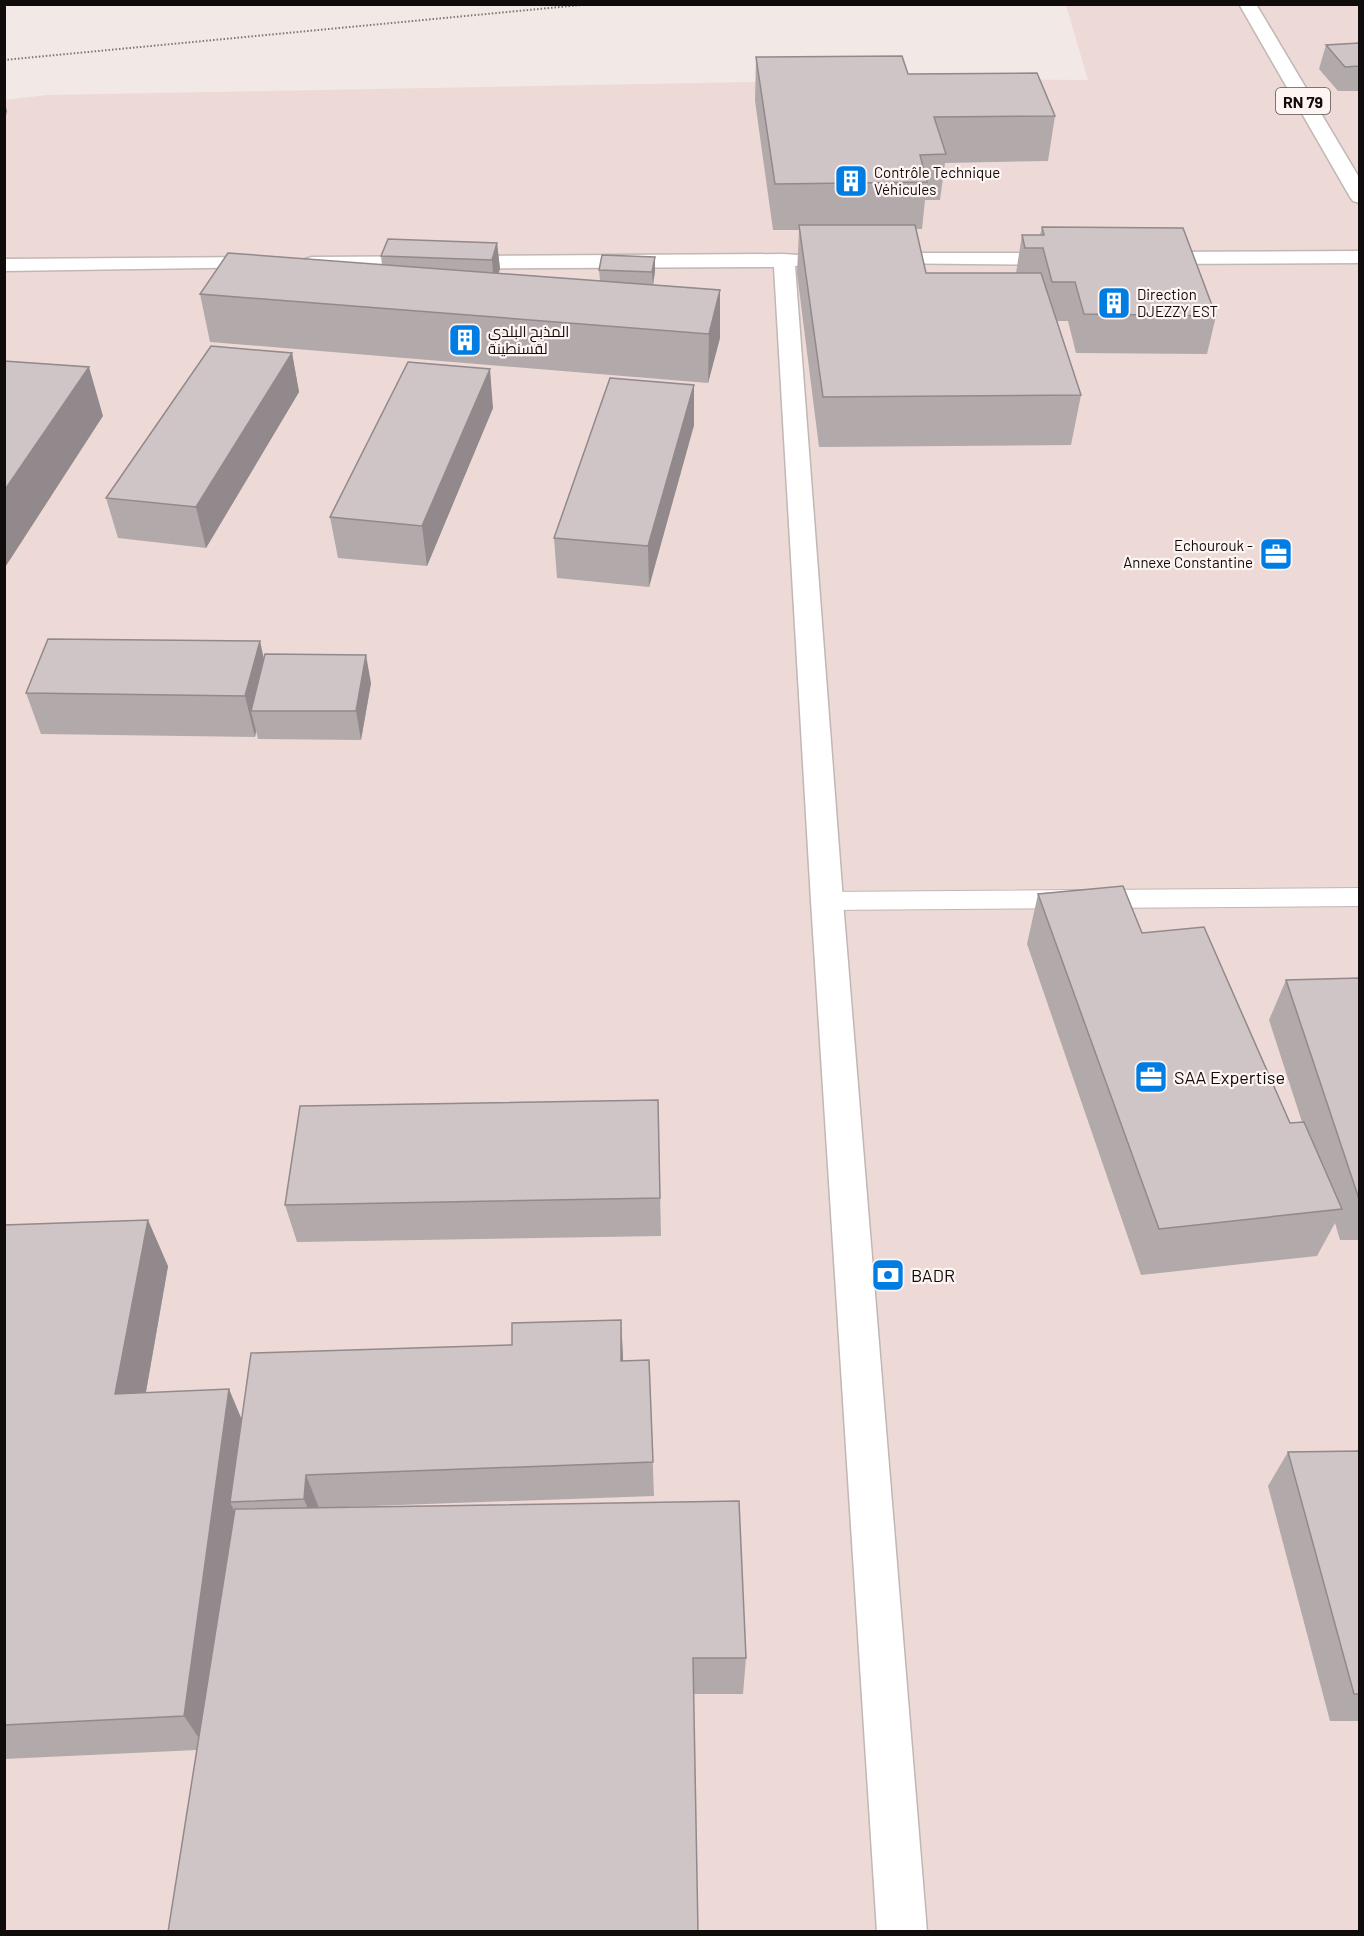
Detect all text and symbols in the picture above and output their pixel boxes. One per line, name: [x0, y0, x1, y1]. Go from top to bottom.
road number: RN 79: [1276, 88, 1330, 114]
building icon: Contrôle Technique Véhicules: [833, 163, 869, 199]
place label: Contrôle Technique Véhicules: [874, 163, 1000, 198]
building icon: Direction DJEZZY EST: [1096, 285, 1132, 321]
place label: Direction DJEZZY EST: [1137, 285, 1218, 320]
building icon: المذبح البلدي لقسنطينة: [447, 322, 483, 358]
place label: المذبح البلدي لقسنطينة: [488, 322, 569, 357]
place label: Echourouk - Annexe Constantine: [1123, 536, 1253, 571]
office icon: Echourouk - Annexe Constantine: [1258, 536, 1294, 572]
office icon: SAA Expertise: [1133, 1059, 1169, 1095]
place label: SAA Expertise: [1174, 1066, 1285, 1088]
bank icon: BADR: [870, 1257, 906, 1293]
place label: BADR: [911, 1264, 955, 1286]

